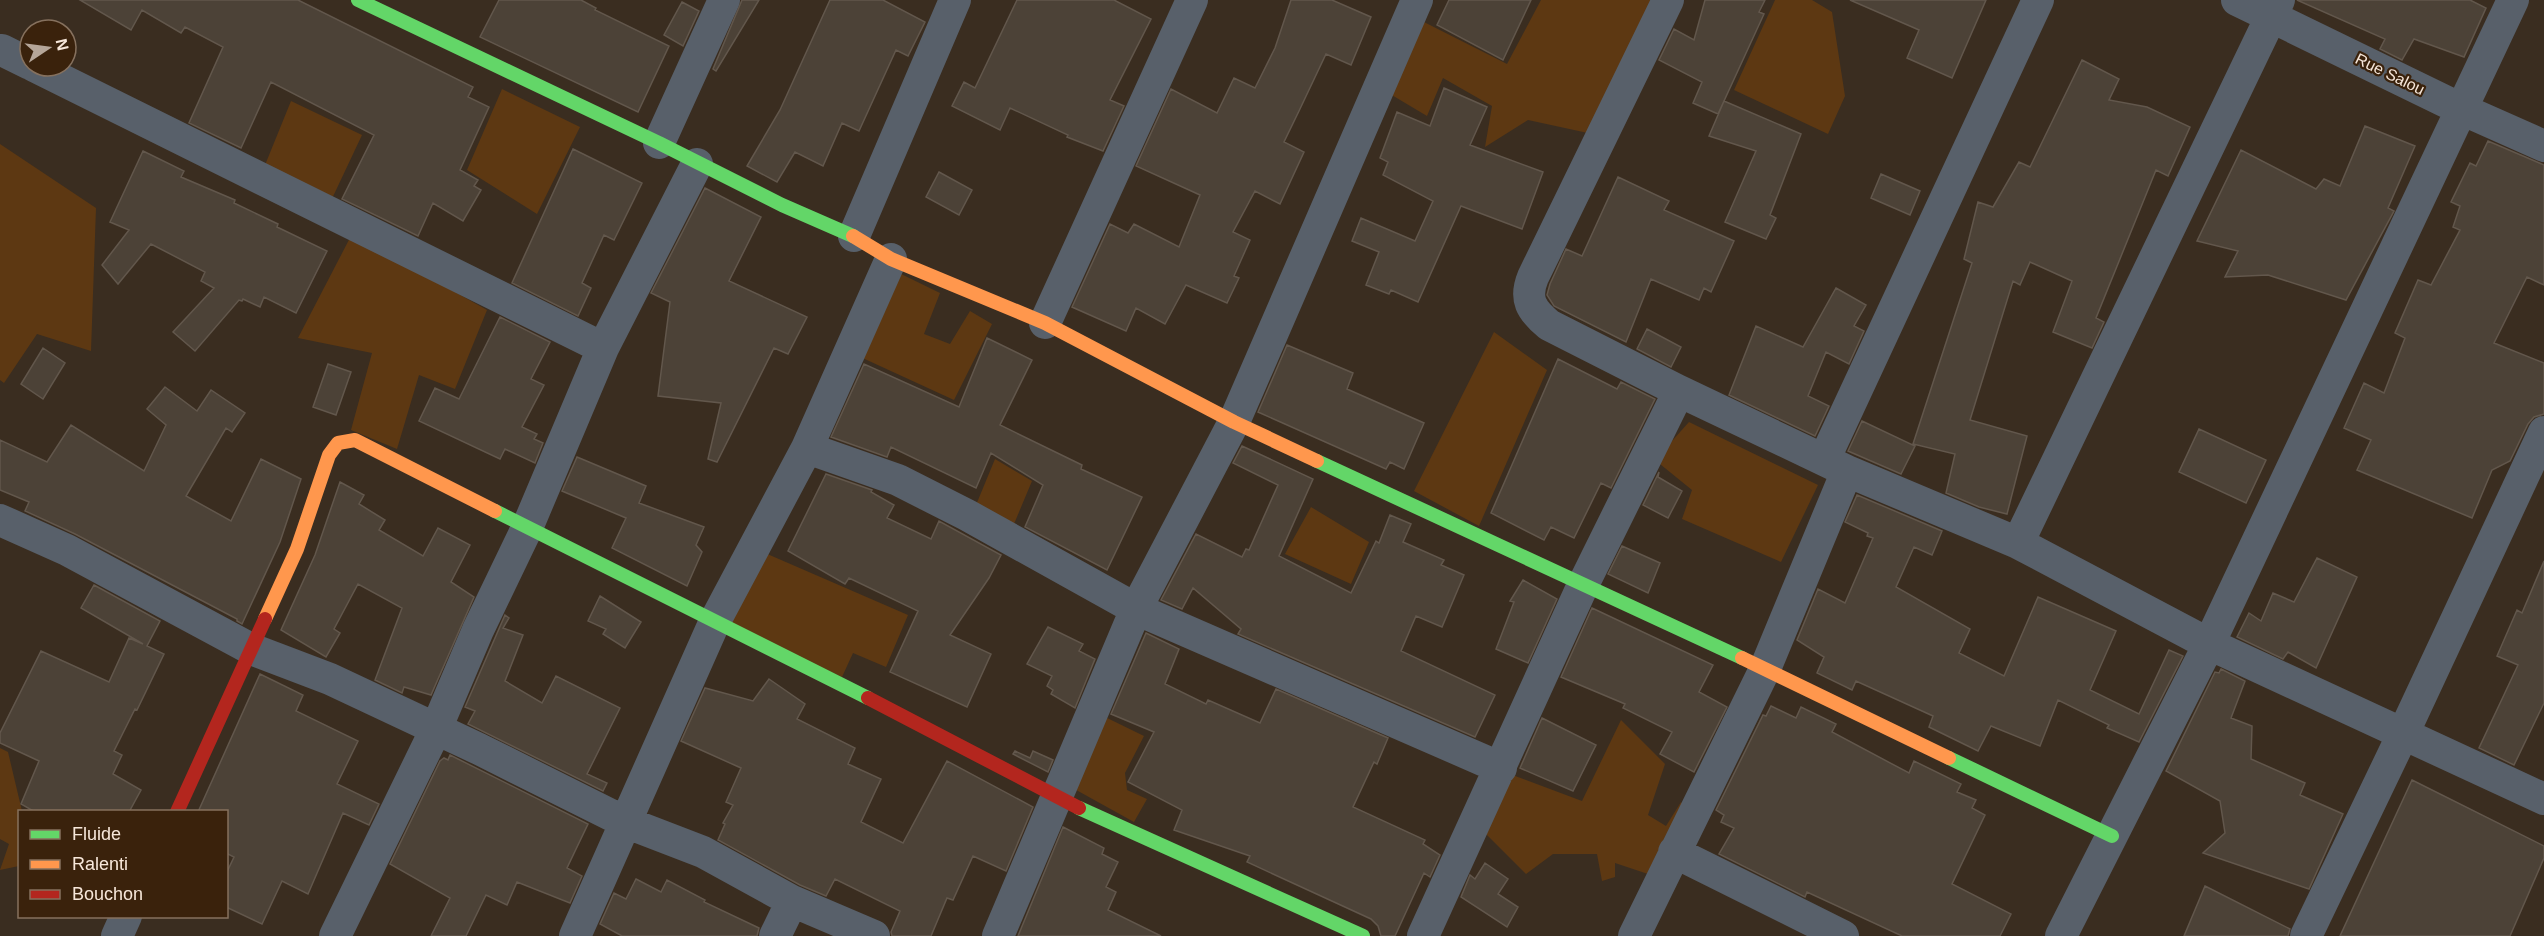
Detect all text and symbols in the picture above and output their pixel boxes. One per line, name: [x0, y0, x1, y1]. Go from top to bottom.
north arrow: [18, 18, 78, 78]
text: N: [53, 37, 72, 52]
street label: Rue Salou: [2353, 50, 2427, 98]
legend: [18, 810, 228, 918]
text: Fluide: [72, 824, 121, 844]
text: Ralenti: [72, 854, 128, 874]
text: Bouchon: [72, 884, 143, 904]

